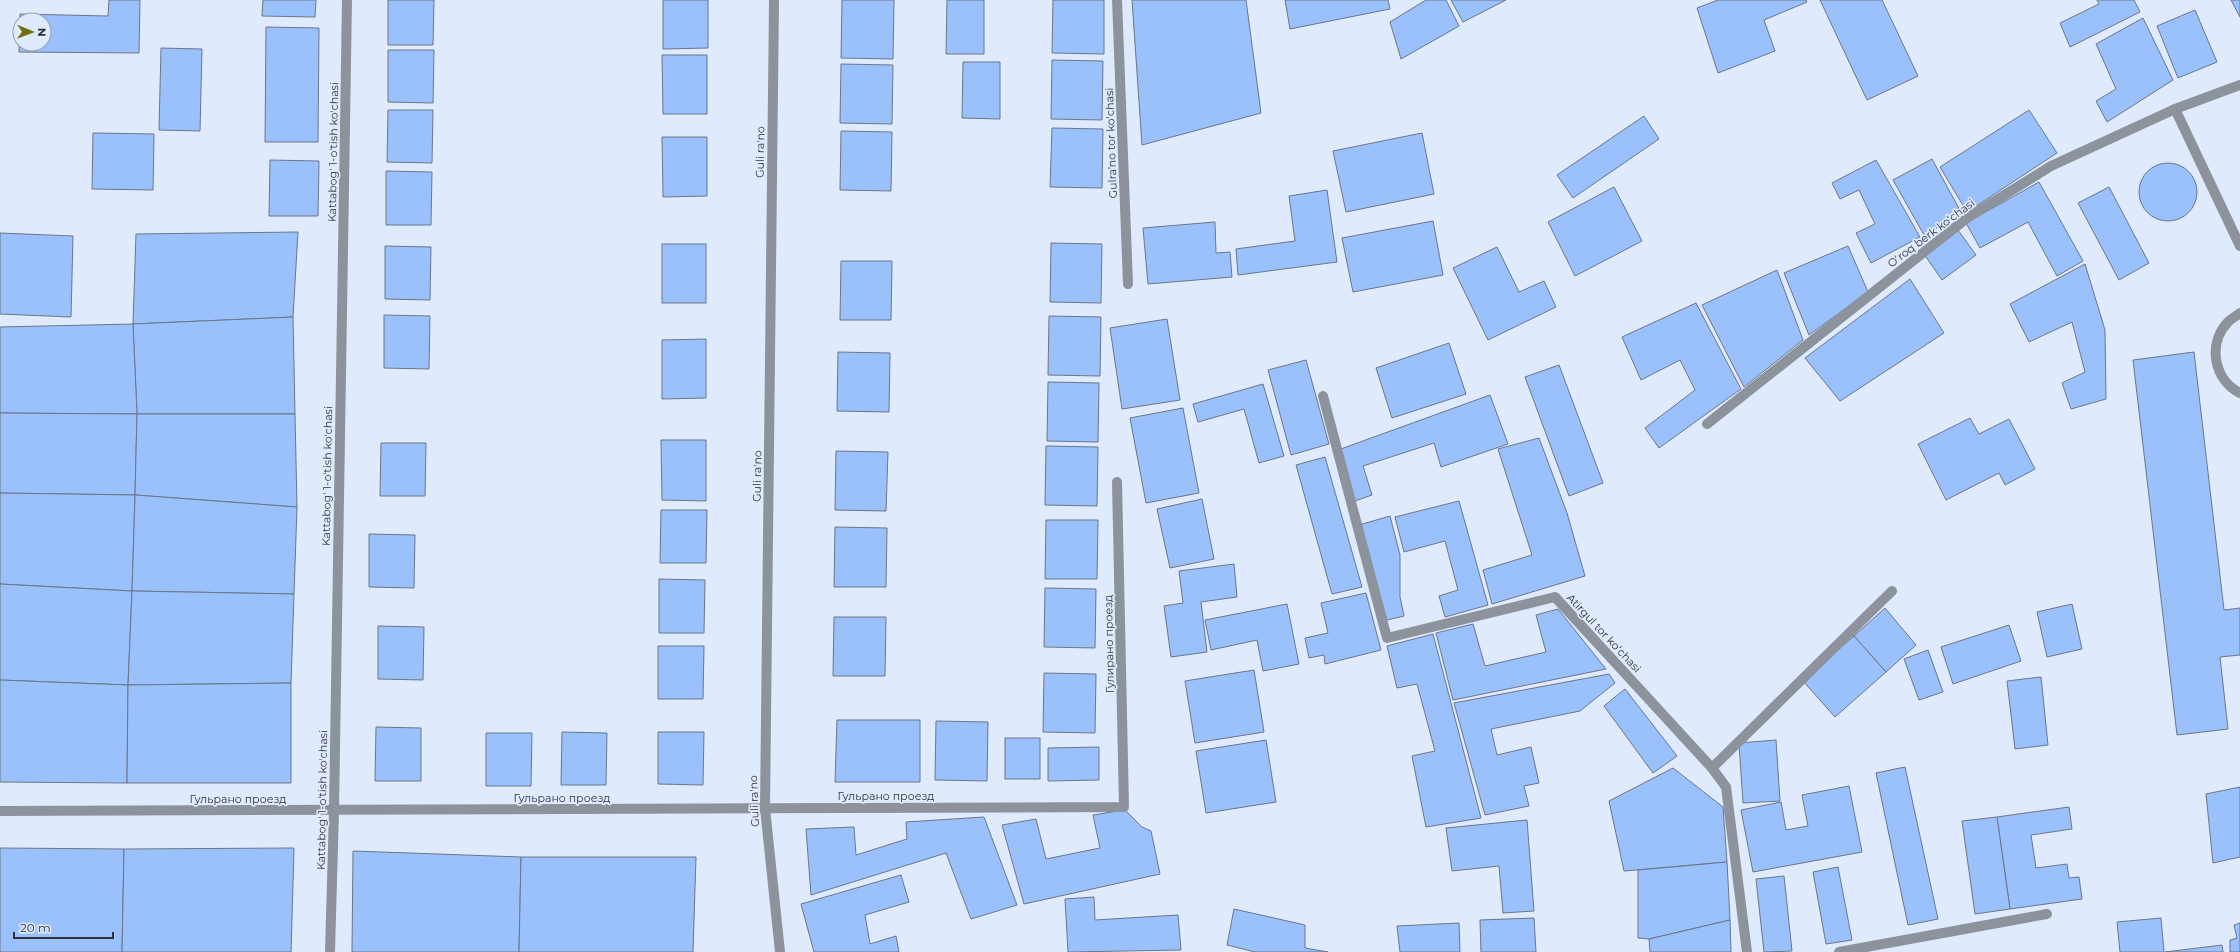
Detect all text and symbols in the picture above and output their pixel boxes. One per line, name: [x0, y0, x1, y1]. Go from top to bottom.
north arrow: [12, 12, 52, 52]
text: N: [35, 28, 49, 37]
street label: Kattabog' 1-o'tish ko'chasi: [325, 82, 341, 222]
street label: Gulraʼno tor koʻchasi: [1102, 87, 1120, 199]
street label: Guli ra'no: [753, 126, 767, 178]
street label: Oʻroq berk koʻchasi: [1885, 196, 1977, 270]
street label: Kattabog' 1-o'tish ko'chasi: [319, 406, 335, 546]
street label: Guli ra'no: [750, 450, 764, 502]
street label: Atirgul tor koʻchasi: [1564, 591, 1644, 675]
street label: Гулирано проезд: [1101, 595, 1117, 693]
street label: Kattabog' 1-o'tish ko'chasi: [314, 730, 330, 870]
street label: Guli ra'no: [746, 775, 762, 827]
street label: Гульрано проезд: [837, 789, 935, 803]
street label: Гульрано проезд: [513, 791, 611, 805]
street label: Гульрано проезд: [189, 792, 287, 806]
scale bar: [14, 914, 113, 940]
text: 20 m: [20, 920, 51, 935]

